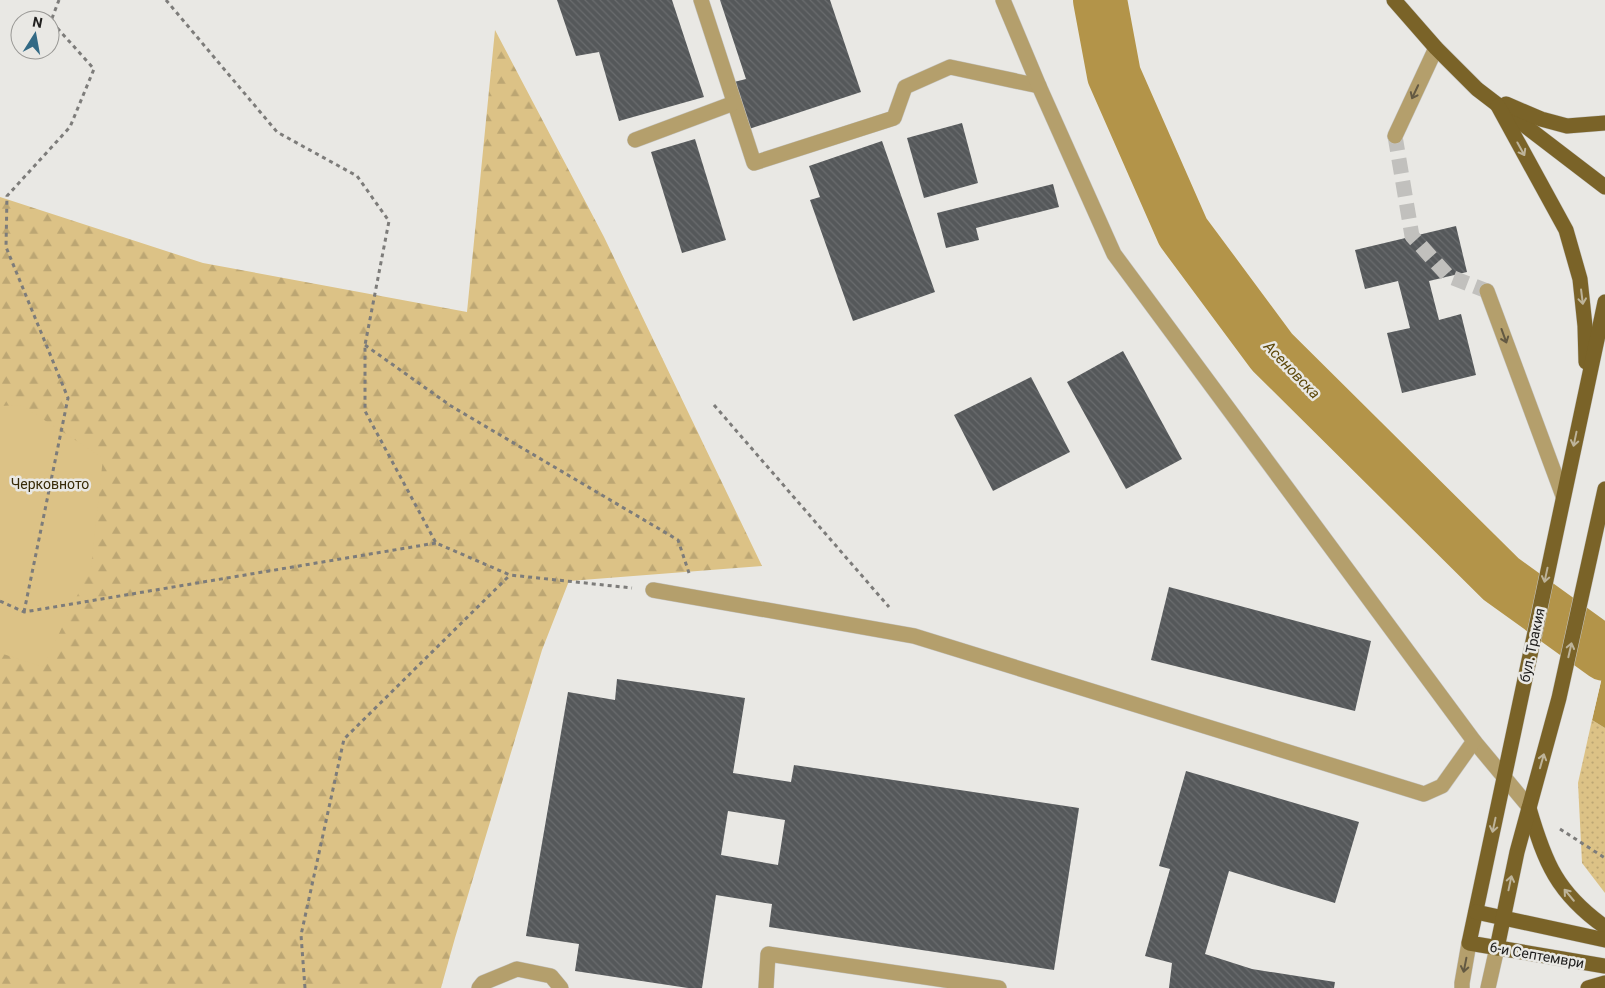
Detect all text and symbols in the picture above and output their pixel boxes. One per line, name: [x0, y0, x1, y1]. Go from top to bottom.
north arrow: [10, 10, 60, 60]
text: N: [31, 13, 44, 31]
one-way arrow: [1410, 84, 1420, 99]
one-way arrow: [1516, 141, 1526, 156]
one-way arrow: [1577, 289, 1587, 305]
one-way arrow: [1500, 328, 1509, 344]
water label: Асеновска: [1259, 337, 1324, 403]
one-way arrow: [1570, 430, 1579, 446]
park label: Черковното: [11, 476, 89, 492]
one-way arrow: [1541, 567, 1550, 583]
street label: бул. Тракия: [1516, 606, 1548, 684]
one-way arrow: [1566, 643, 1575, 659]
one-way arrow: [1537, 753, 1547, 769]
one-way arrow: [1489, 817, 1498, 833]
one-way arrow: [1506, 875, 1515, 891]
one-way arrow: [1563, 889, 1574, 902]
street label: 6-и Септември: [1488, 939, 1586, 971]
one-way arrow: [1460, 957, 1469, 973]

